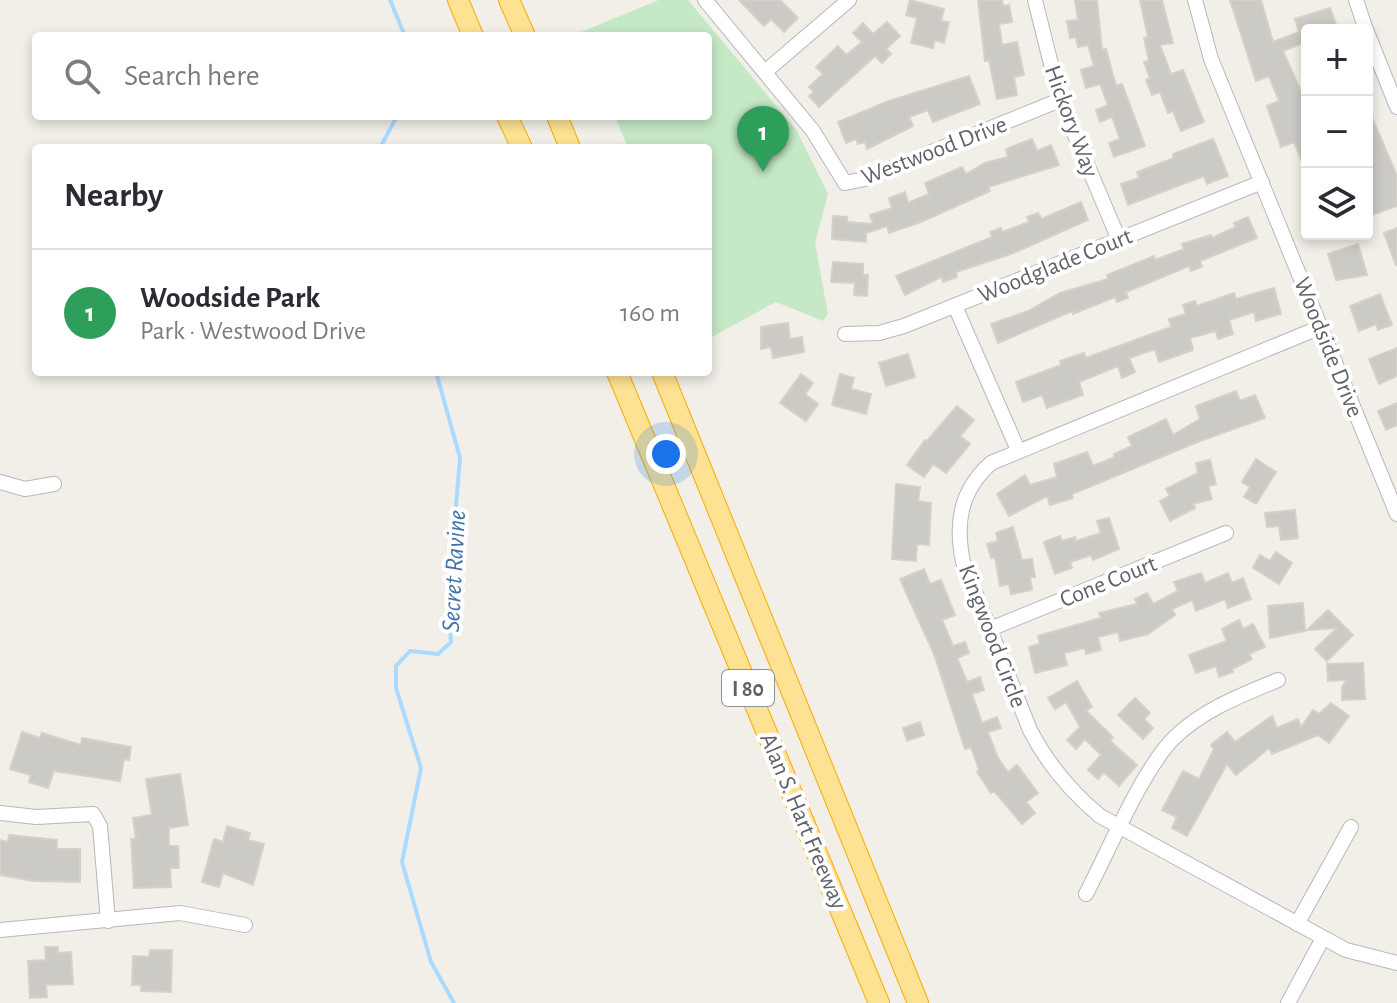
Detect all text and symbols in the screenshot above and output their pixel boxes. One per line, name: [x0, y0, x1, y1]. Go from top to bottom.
map controls: [1301, 24, 1373, 240]
button: +: [1301, 24, 1373, 96]
search box: [32, 32, 712, 120]
icon: search: [60, 54, 104, 98]
text: Search here: [124, 61, 260, 91]
street label: Hickory Way: [1040, 62, 1102, 180]
button: −: [1301, 96, 1373, 168]
pin: 1: [737, 106, 789, 172]
street label: Westwood Drive: [858, 112, 1010, 190]
button: layers: [1301, 168, 1373, 240]
text: Nearby: [64, 179, 163, 213]
street label: Woodglade Court: [975, 224, 1136, 308]
street label: Woodside Drive: [1289, 274, 1367, 421]
text: Woodside Park: [140, 283, 320, 313]
text: 1: [85, 300, 95, 326]
text: 160 m: [620, 300, 680, 326]
text: Park · Westwood Drive: [140, 318, 366, 344]
your location: [646, 434, 686, 474]
water label: Secret Ravine: [438, 509, 470, 633]
street label: Cone Court: [1057, 552, 1161, 612]
street label: Kingwood Circle: [954, 562, 1030, 711]
road number: I 80: [722, 670, 774, 706]
street label: Alan S. Hart Freeway: [755, 730, 851, 913]

